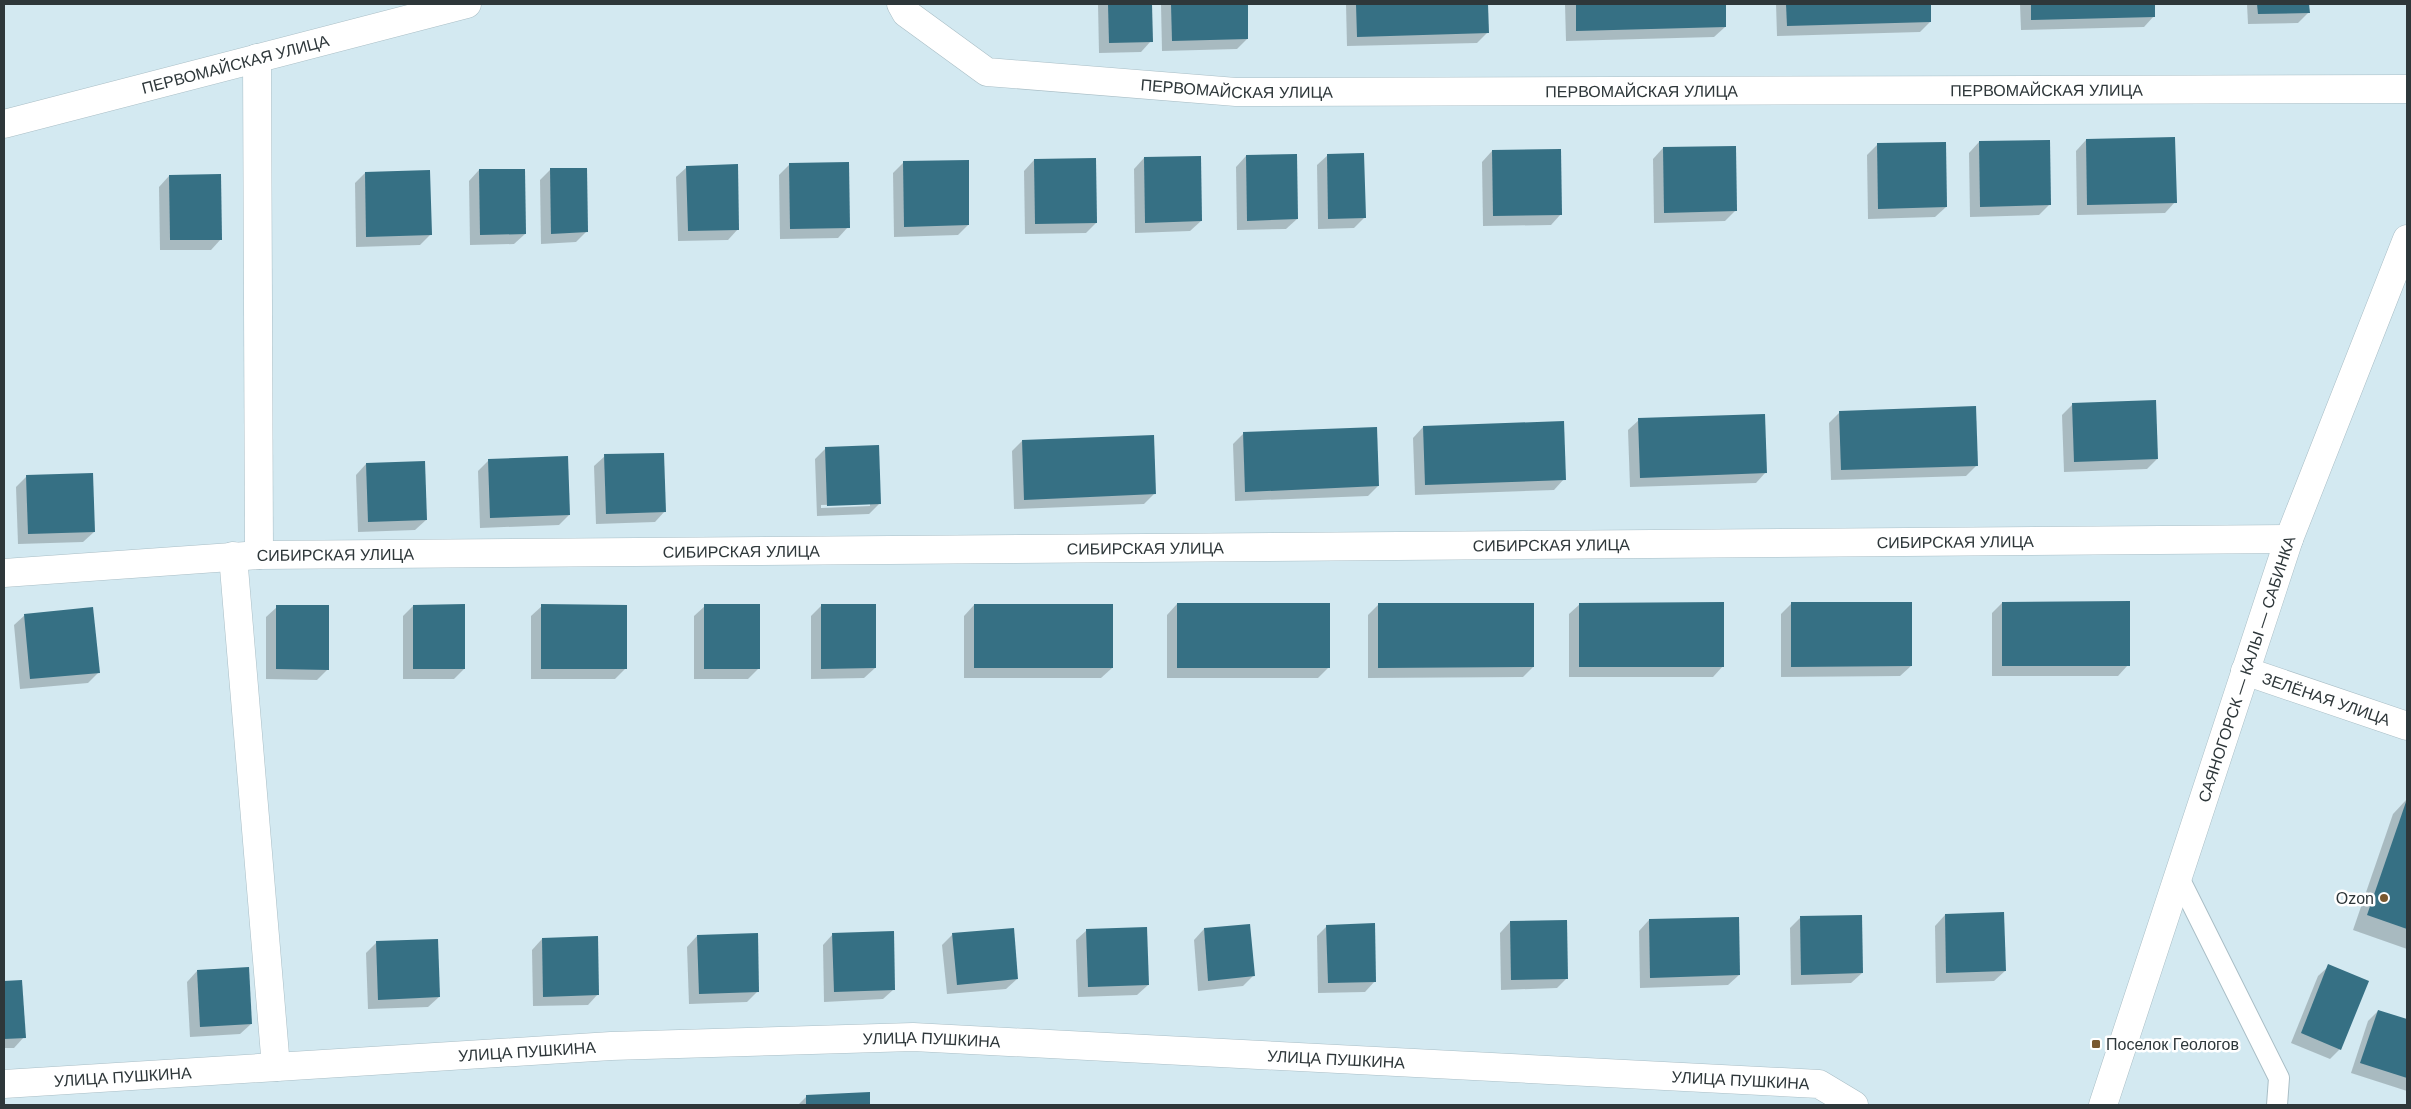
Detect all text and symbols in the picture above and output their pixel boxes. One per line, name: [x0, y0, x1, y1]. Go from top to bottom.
street label: ПЕРВОМАЙСКАЯ УЛИЦА: [140, 32, 331, 96]
street label: ПЕРВОМАЙСКАЯ УЛИЦА: [1140, 76, 1333, 101]
street label: ПЕРВОМАЙСКАЯ УЛИЦА: [1950, 80, 2143, 99]
street label: ПЕРВОМАЙСКАЯ УЛИЦА: [1545, 81, 1738, 100]
street label: СИБИРСКАЯ УЛИЦА: [1877, 533, 2034, 551]
street label: САЯНОГОРСК — КАЛЫ — САБИНКА: [2195, 533, 2298, 804]
street label: СИБИРСКАЯ УЛИЦА: [1473, 536, 1630, 554]
street label: СИБИРСКАЯ УЛИЦА: [1067, 539, 1224, 557]
street label: СИБИРСКАЯ УЛИЦА: [663, 542, 820, 560]
street label: СИБИРСКАЯ УЛИЦА: [257, 545, 414, 564]
street label: ЗЕЛЁНАЯ УЛИЦА: [2260, 669, 2393, 728]
place label: Ozon: [2336, 890, 2374, 907]
marker: Ozon: [2378, 892, 2390, 904]
street label: УЛИЦА ПУШКИНА: [862, 1028, 1001, 1050]
place label: Поселок Геологов: [2106, 1036, 2239, 1053]
street label: УЛИЦА ПУШКИНА: [458, 1038, 597, 1064]
marker: Поселок Геологов: [2090, 1038, 2102, 1050]
street label: УЛИЦА ПУШКИНА: [1267, 1047, 1406, 1071]
street label: УЛИЦА ПУШКИНА: [53, 1064, 192, 1089]
street label: УЛИЦА ПУШКИНА: [1671, 1068, 1810, 1092]

